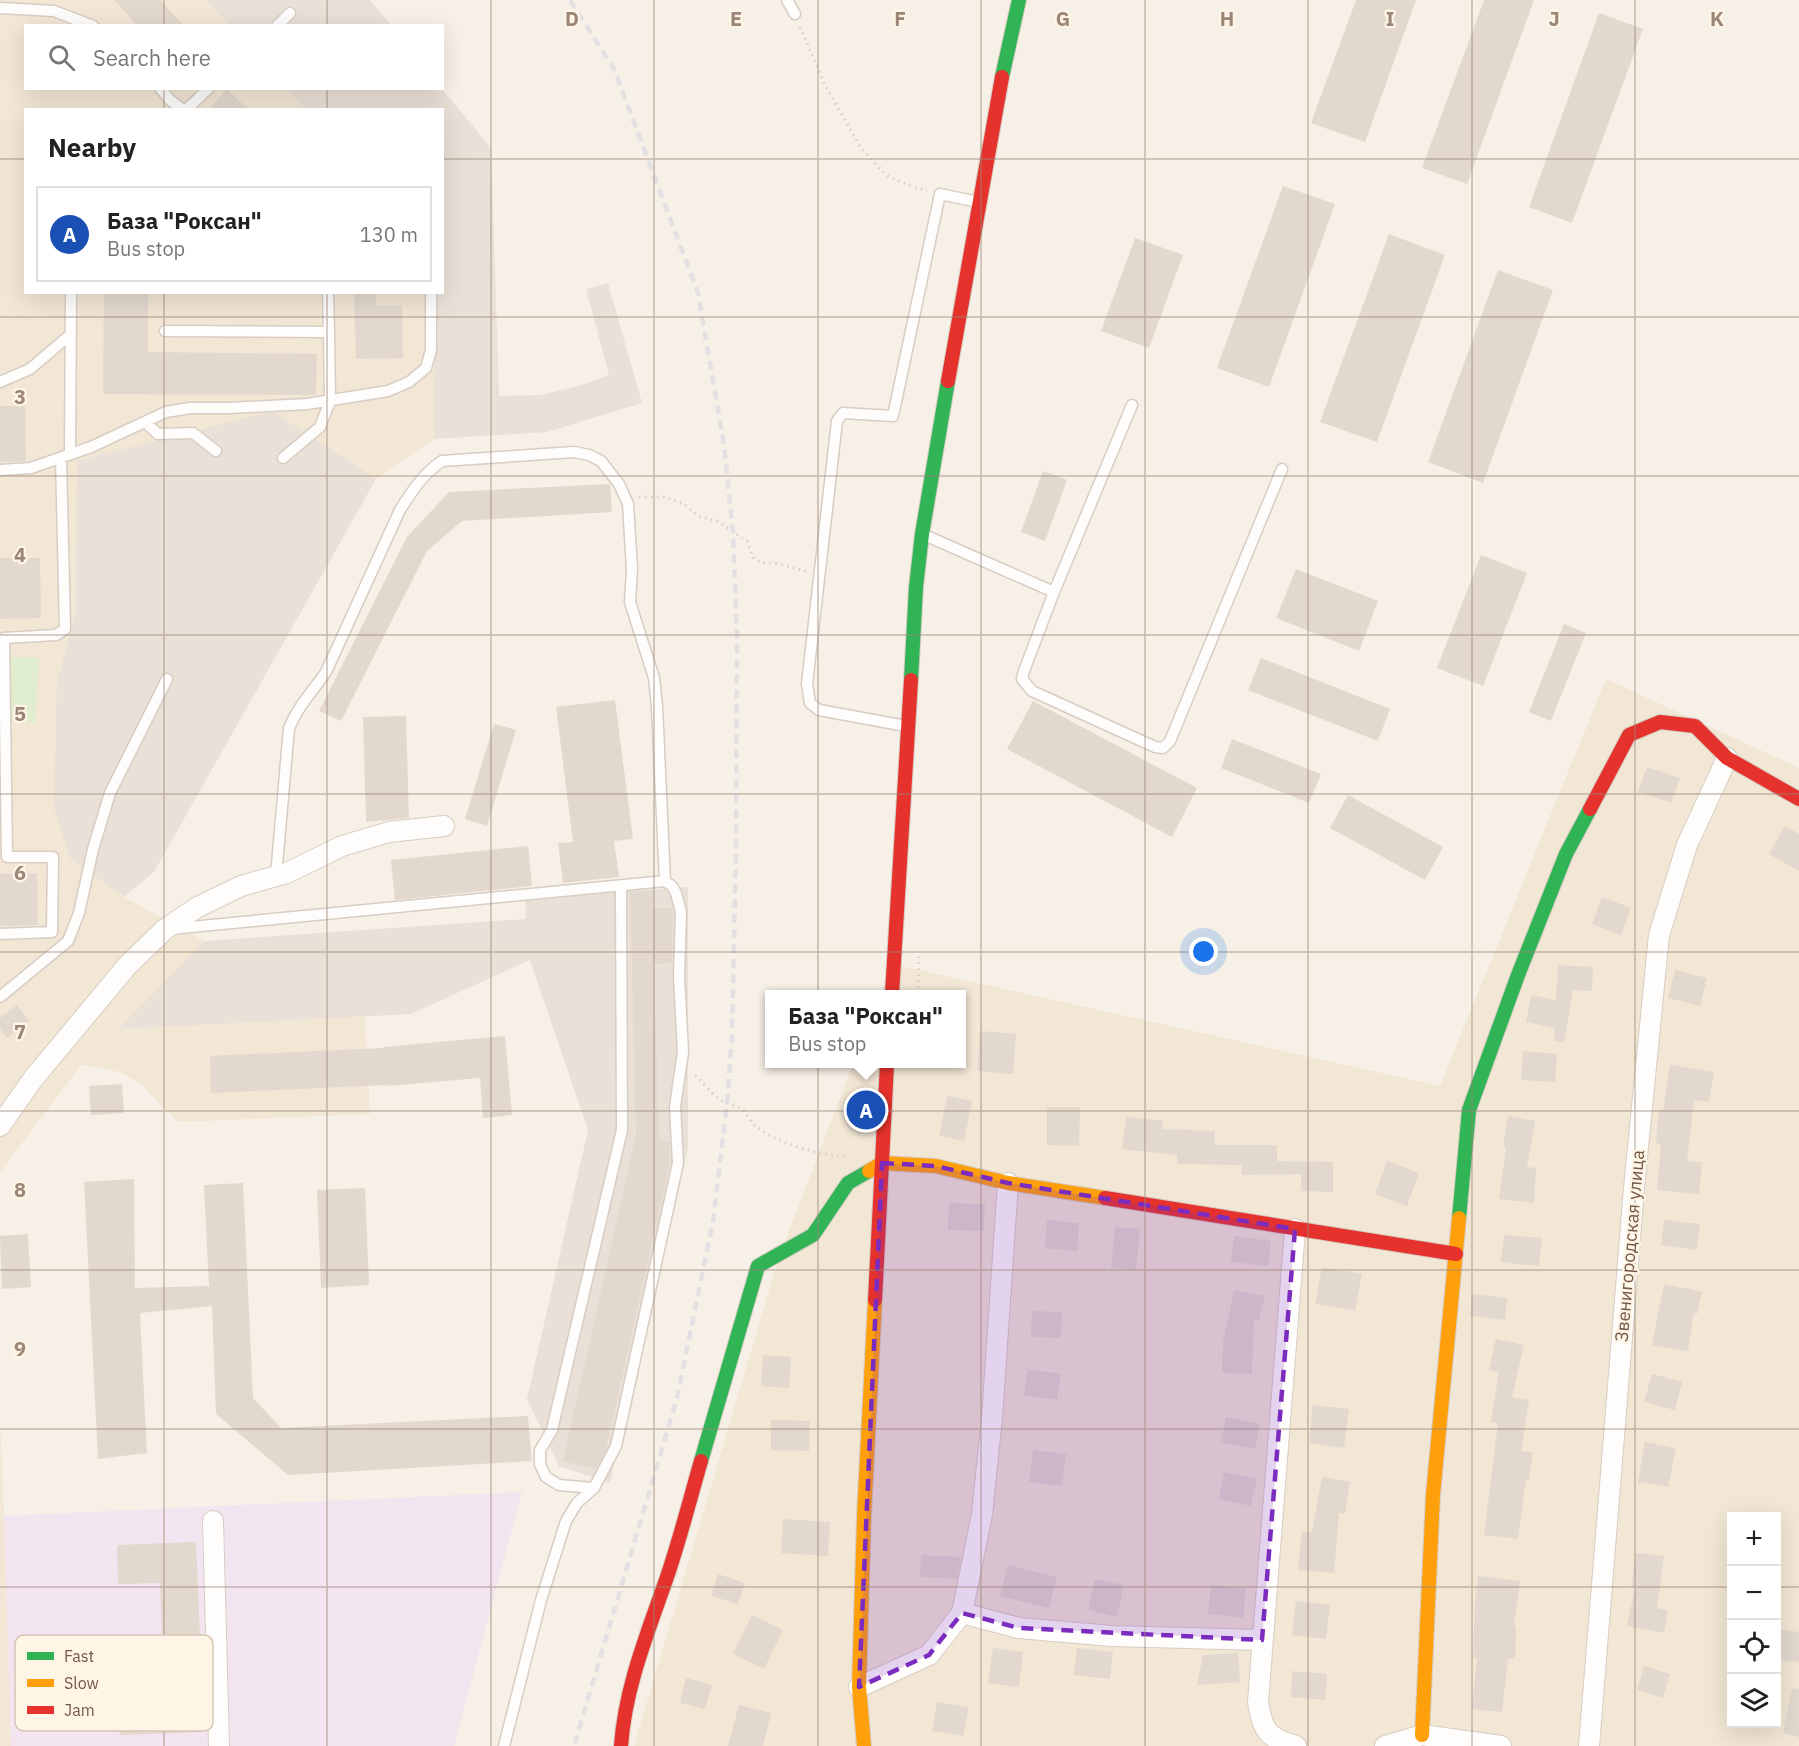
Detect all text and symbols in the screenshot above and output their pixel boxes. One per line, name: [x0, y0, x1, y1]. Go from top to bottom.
text: D: [565, 5, 579, 32]
text: E: [730, 5, 742, 32]
text: F: [894, 5, 906, 32]
text: G: [1056, 5, 1070, 32]
text: H: [1220, 5, 1234, 32]
text: I: [1386, 5, 1394, 32]
text: J: [1548, 5, 1560, 32]
text: K: [1710, 5, 1724, 32]
search box: [24, 24, 444, 90]
icon: search: [45, 41, 78, 74]
text: Search here: [93, 43, 211, 72]
text: Nearby: [48, 130, 136, 164]
text: База "Роксан": [107, 206, 262, 235]
text: A: [63, 221, 76, 248]
text: 130 m: [360, 221, 418, 248]
text: Bus stop: [107, 235, 185, 262]
text: 3: [14, 383, 26, 410]
text: 4: [14, 541, 26, 568]
text: 5: [14, 700, 26, 727]
text: 6: [14, 859, 26, 886]
your location: [1189, 937, 1218, 966]
popup: [765, 990, 966, 1068]
text: База "Роксан": [788, 1001, 943, 1030]
text: 7: [14, 1018, 26, 1045]
text: Bus stop: [788, 1030, 866, 1057]
pin: A: [846, 1088, 886, 1132]
street label: Звенигородская улица: [1610, 1149, 1649, 1343]
text: 8: [14, 1176, 26, 1203]
text: 9: [14, 1335, 26, 1362]
map controls: [1727, 1512, 1781, 1728]
button: +: [1727, 1512, 1781, 1566]
button: −: [1727, 1566, 1781, 1620]
button: locate: [1727, 1620, 1781, 1674]
legend: [15, 1635, 213, 1731]
text: Fast: [64, 1646, 94, 1666]
text: Slow: [64, 1673, 99, 1693]
button: layers: [1727, 1674, 1781, 1728]
text: Jam: [64, 1700, 95, 1720]

